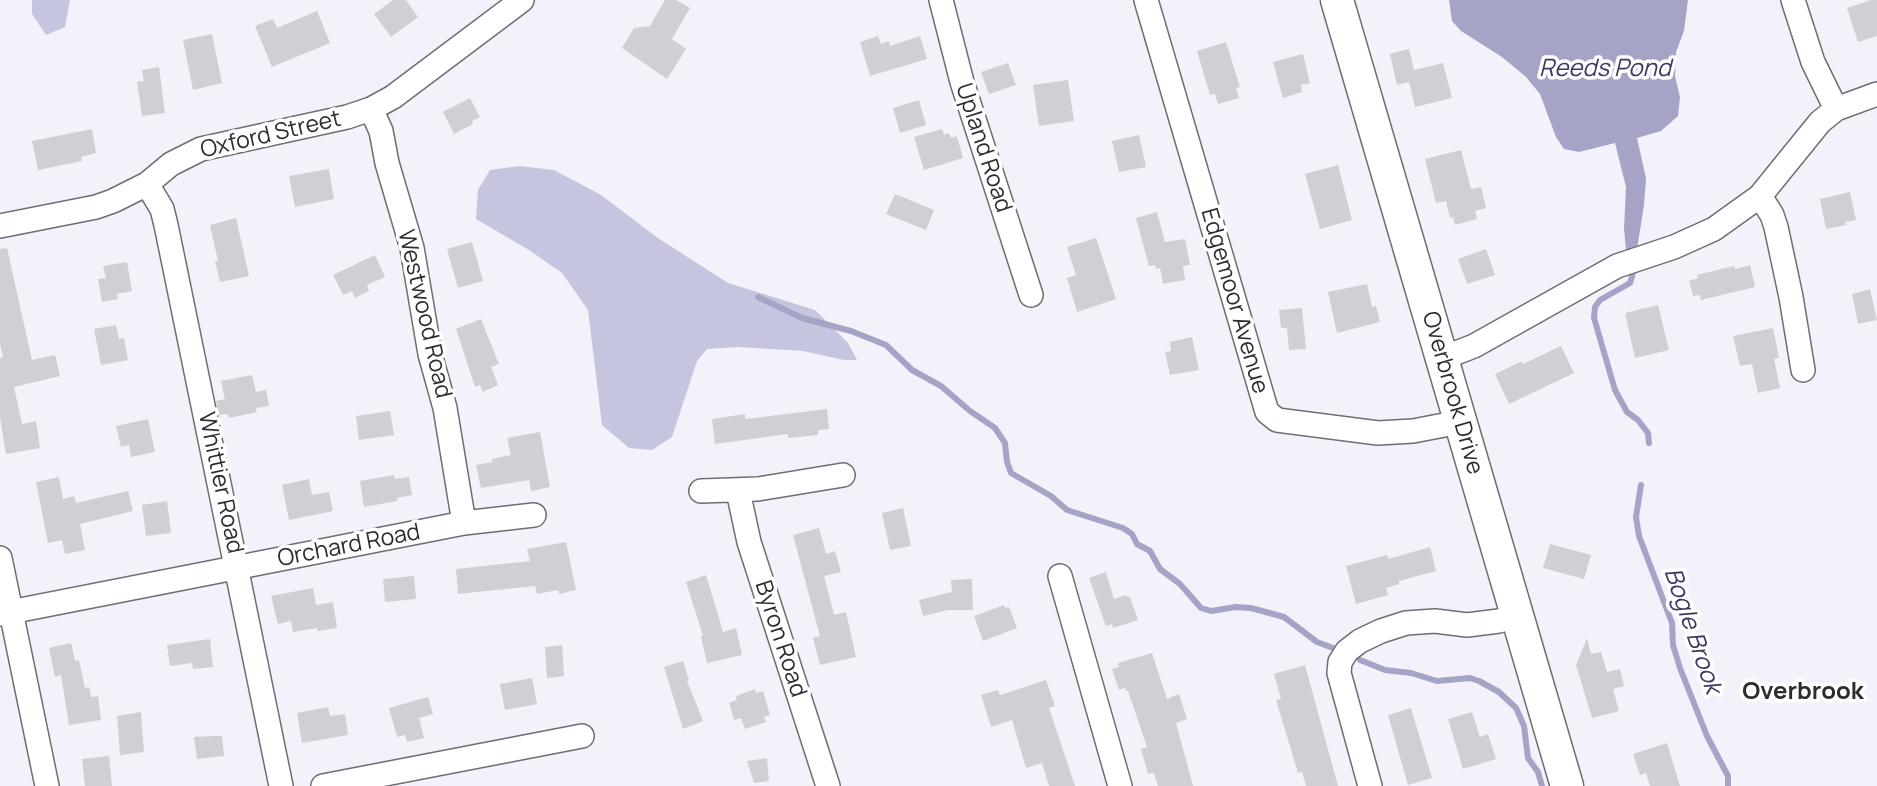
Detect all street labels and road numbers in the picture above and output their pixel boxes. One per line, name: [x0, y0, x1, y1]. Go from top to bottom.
street label: Upland Road: [949, 80, 1017, 216]
street label: Oxford Street: [198, 105, 344, 165]
street label: Edgemoor Avenue: [1194, 205, 1274, 397]
street label: Westwood Road: [391, 227, 457, 401]
street label: Overbrook Drive: [1416, 308, 1488, 478]
street label: Whittier Road: [192, 410, 248, 556]
street label: Orchard Road: [275, 519, 423, 573]
street label: Byron Road: [748, 577, 812, 701]

